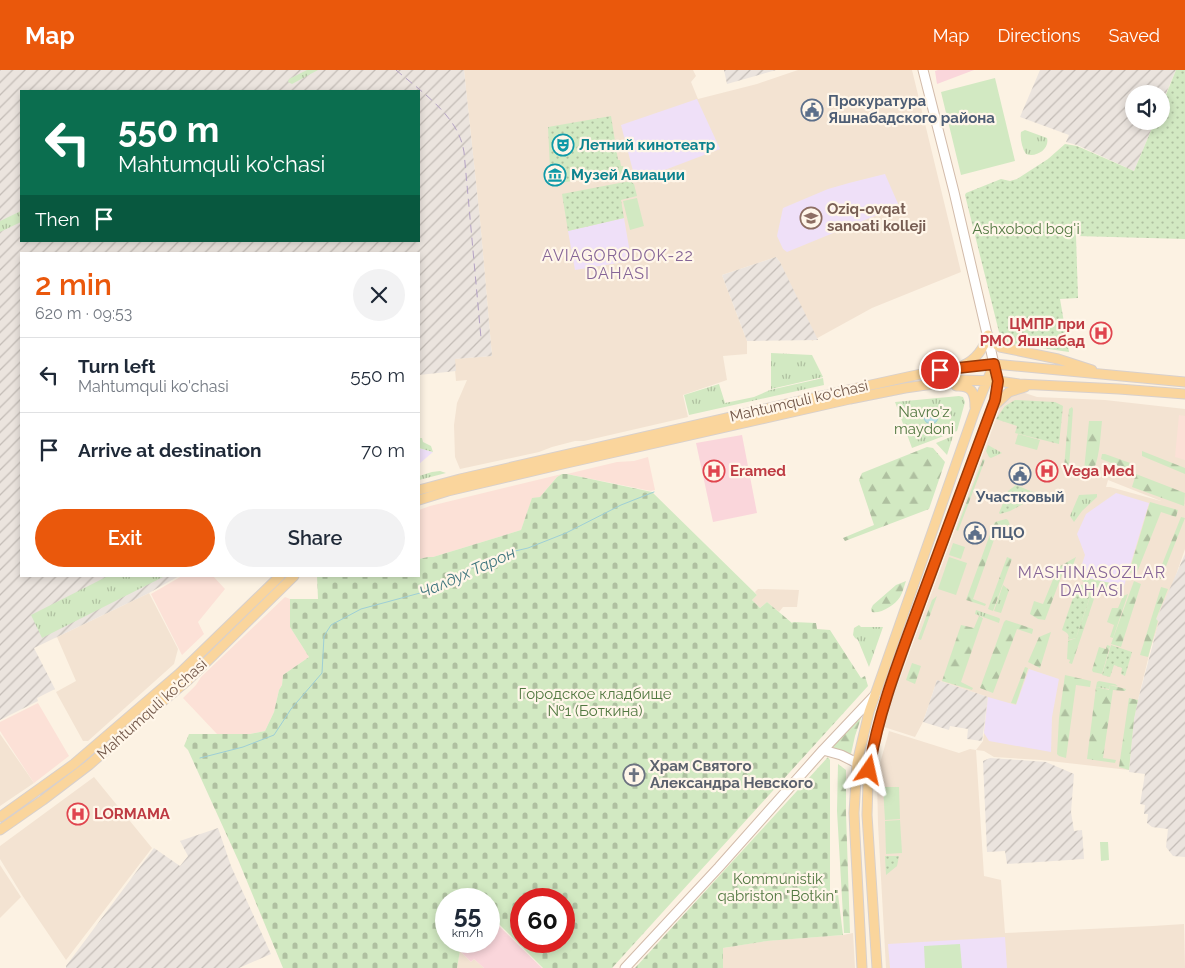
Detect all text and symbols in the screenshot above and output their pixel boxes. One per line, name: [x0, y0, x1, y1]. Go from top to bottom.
text: Map: [25, 21, 75, 50]
text: Map: [933, 25, 969, 46]
text: Directions: [997, 25, 1081, 46]
text: Saved: [1109, 25, 1160, 46]
map controls: [1125, 85, 1170, 130]
button: sound: [1125, 85, 1170, 130]
place label: Прокуратура Яшнабадского района: [828, 92, 995, 127]
public building icon: Прокуратура Яшнабадского района: [800, 98, 824, 122]
text: 550 m: [118, 109, 219, 150]
icon: left: [35, 110, 100, 175]
theatre icon: Летний кинотеатр: [551, 133, 575, 157]
place label: Летний кинотеатр: [579, 136, 716, 154]
text: Mahtumquli ko'chasi: [118, 151, 325, 177]
museum icon: Музей Авиации: [543, 163, 567, 187]
place label: Музей Авиации: [571, 166, 685, 184]
place label: Oziq-ovqat sanoati kolleji: [827, 200, 926, 235]
icon: arrive: [90, 205, 118, 233]
school or university icon: Oziq-ovqat sanoati kolleji: [799, 206, 823, 230]
text: Then: [35, 208, 80, 230]
park label: Ashxobod bog'i: [972, 220, 1080, 238]
district label: AVIAGORODOK-22 DAHASI: [542, 246, 694, 283]
text: 2 min: [35, 267, 112, 302]
button: close: [353, 269, 405, 321]
text: 620 m · 09:53: [35, 304, 132, 323]
place label: ЦМПР при РМО Яшнабад: [980, 315, 1086, 350]
hospital icon: ЦМПР при РМО Яшнабад: [1089, 321, 1113, 345]
pin: [919, 349, 961, 391]
text: Turn left: [78, 355, 155, 377]
icon: arrive: [926, 356, 954, 384]
icon: left: [35, 361, 63, 389]
text: 550 m: [350, 364, 405, 386]
street label: Mahtumquli ko'chasi: [728, 376, 870, 426]
text: Mahtumquli ko'chasi: [78, 377, 229, 396]
park label: Navro'z maydoni: [894, 403, 954, 438]
icon: arrive: [35, 436, 63, 464]
text: Arrive at destination: [78, 439, 262, 461]
text: 70 m: [361, 439, 405, 461]
hospital icon: Eramed: [702, 459, 726, 483]
hospital icon: Vega Med: [1035, 459, 1059, 483]
place label: Eramed: [730, 462, 786, 480]
public building icon: Участковый: [1008, 462, 1032, 486]
place label: Vega Med: [1063, 462, 1135, 480]
place label: Участковый: [975, 488, 1064, 506]
button: Exit: [35, 509, 215, 567]
button: Share: [225, 509, 405, 567]
public building icon: ПЦО: [963, 521, 987, 545]
place label: ПЦО: [991, 524, 1025, 542]
water label: Чалдух Тарон: [416, 543, 518, 602]
district label: MASHINASOZLAR DAHASI: [1018, 563, 1166, 600]
street label: Mahtumquli ko'chasi: [93, 655, 211, 763]
park label: Городское кладбище №1 (Боткина): [518, 685, 672, 720]
position arrow: [842, 743, 894, 795]
place label: Храм Святого Александра Невского: [649, 757, 813, 792]
church icon: Храм Святого Александра Невского: [622, 763, 646, 787]
hospital icon: LORMAMA: [66, 802, 90, 826]
place label: LORMAMA: [94, 805, 171, 823]
park label: Kommunistik qabriston "Botkin": [718, 870, 838, 905]
speed limit sign: 60: [510, 888, 575, 953]
text: 55: [454, 899, 481, 929]
text: km/h: [452, 926, 483, 940]

